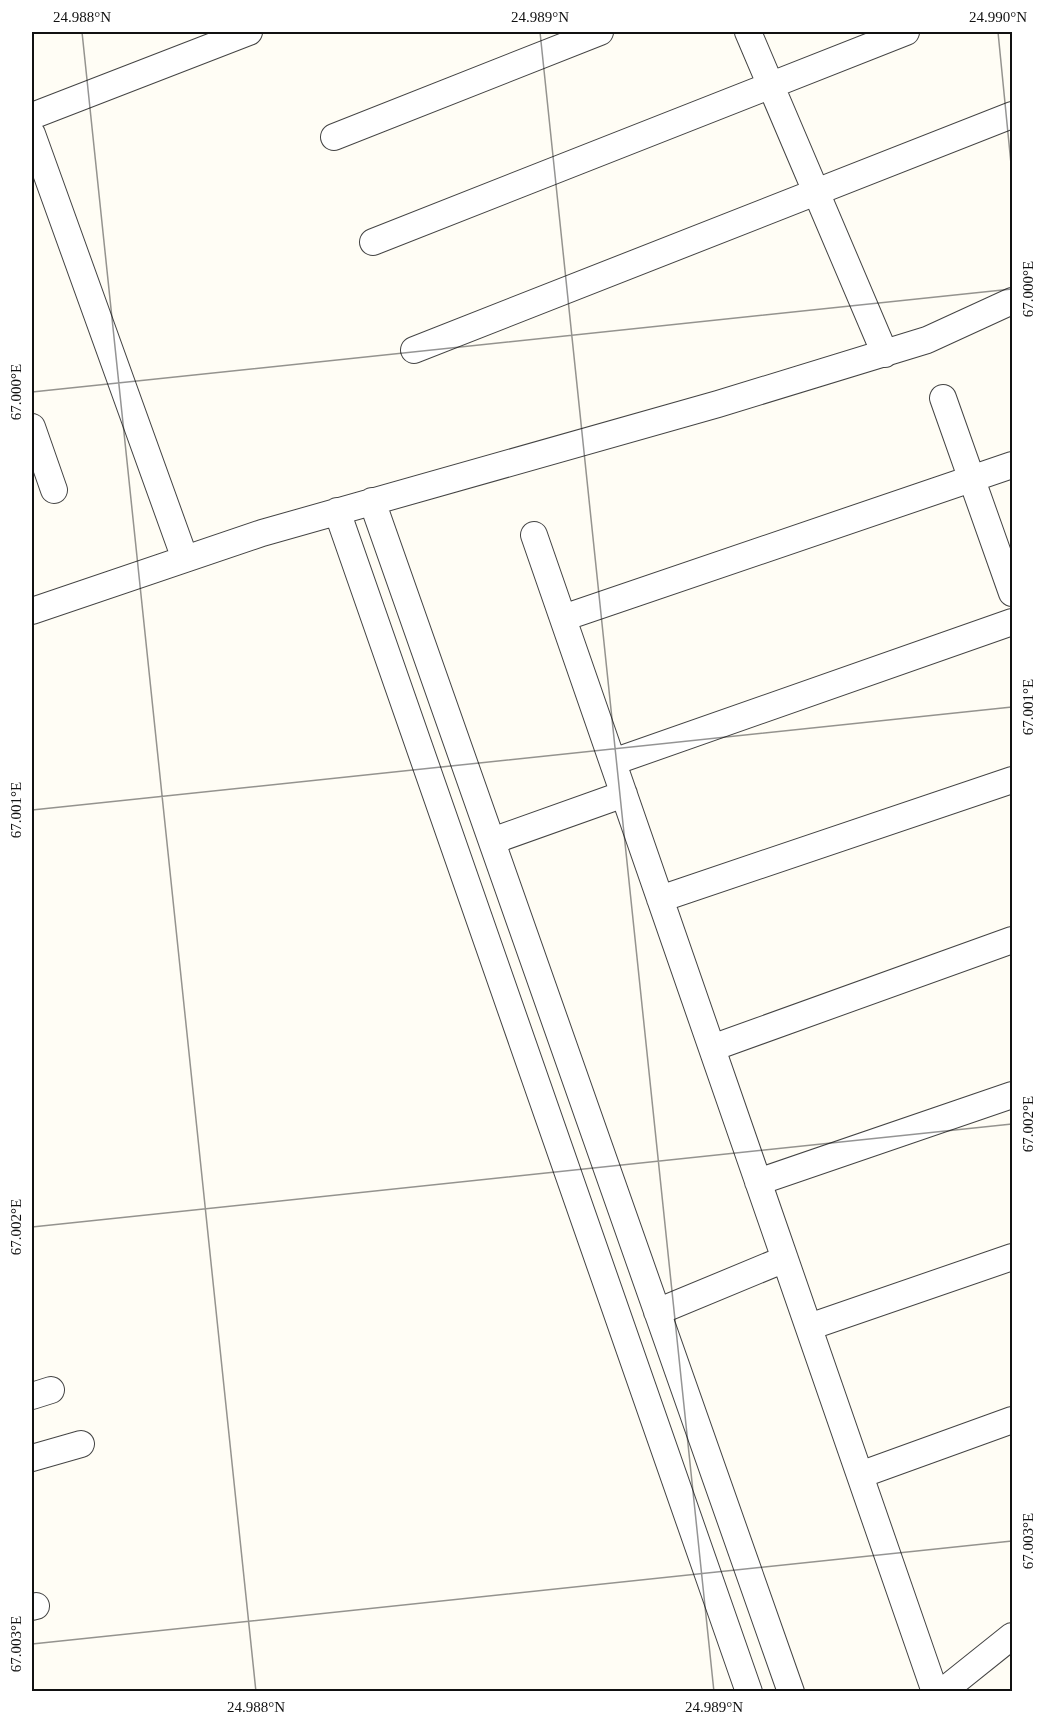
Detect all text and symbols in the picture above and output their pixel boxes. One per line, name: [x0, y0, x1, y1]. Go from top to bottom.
text: 24.988°N: [53, 9, 111, 25]
text: 24.989°N: [511, 9, 569, 25]
text: 24.990°N: [969, 9, 1027, 25]
text: 67.000°E: [1020, 261, 1036, 317]
text: 67.000°E: [8, 364, 24, 420]
text: 67.001°E: [1020, 679, 1036, 735]
text: 67.001°E: [8, 782, 24, 838]
text: 67.002°E: [1020, 1096, 1036, 1152]
text: 67.002°E: [8, 1199, 24, 1255]
text: 67.003°E: [1020, 1513, 1036, 1569]
text: 67.003°E: [8, 1616, 24, 1672]
text: 24.988°N: [227, 1699, 285, 1715]
text: 24.989°N: [685, 1699, 743, 1715]

